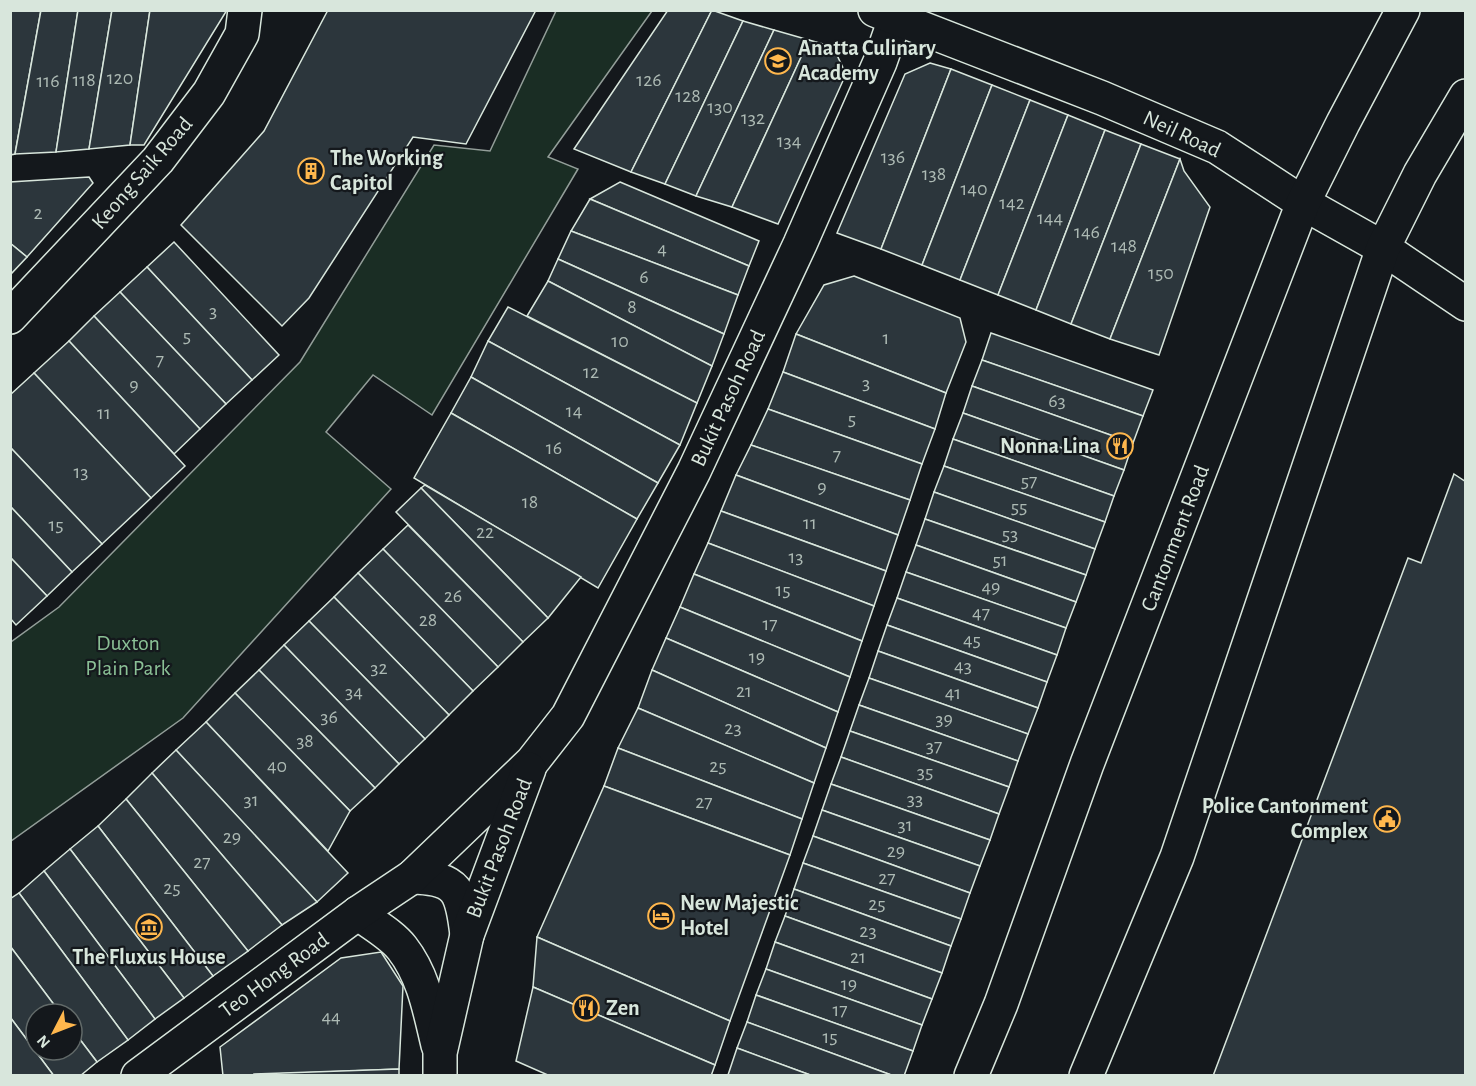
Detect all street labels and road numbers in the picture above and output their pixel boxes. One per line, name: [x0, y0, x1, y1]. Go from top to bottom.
street label: Neil Road: [1140, 107, 1224, 161]
street label: Keong Saik Road: [88, 113, 196, 233]
street label: Bukit Pasoh Road: [687, 326, 769, 470]
street label: Cantonment Road: [1137, 462, 1213, 614]
street label: Bukit Pasoh Road: [462, 775, 536, 921]
street label: Teo Hong Road: [216, 928, 332, 1022]

